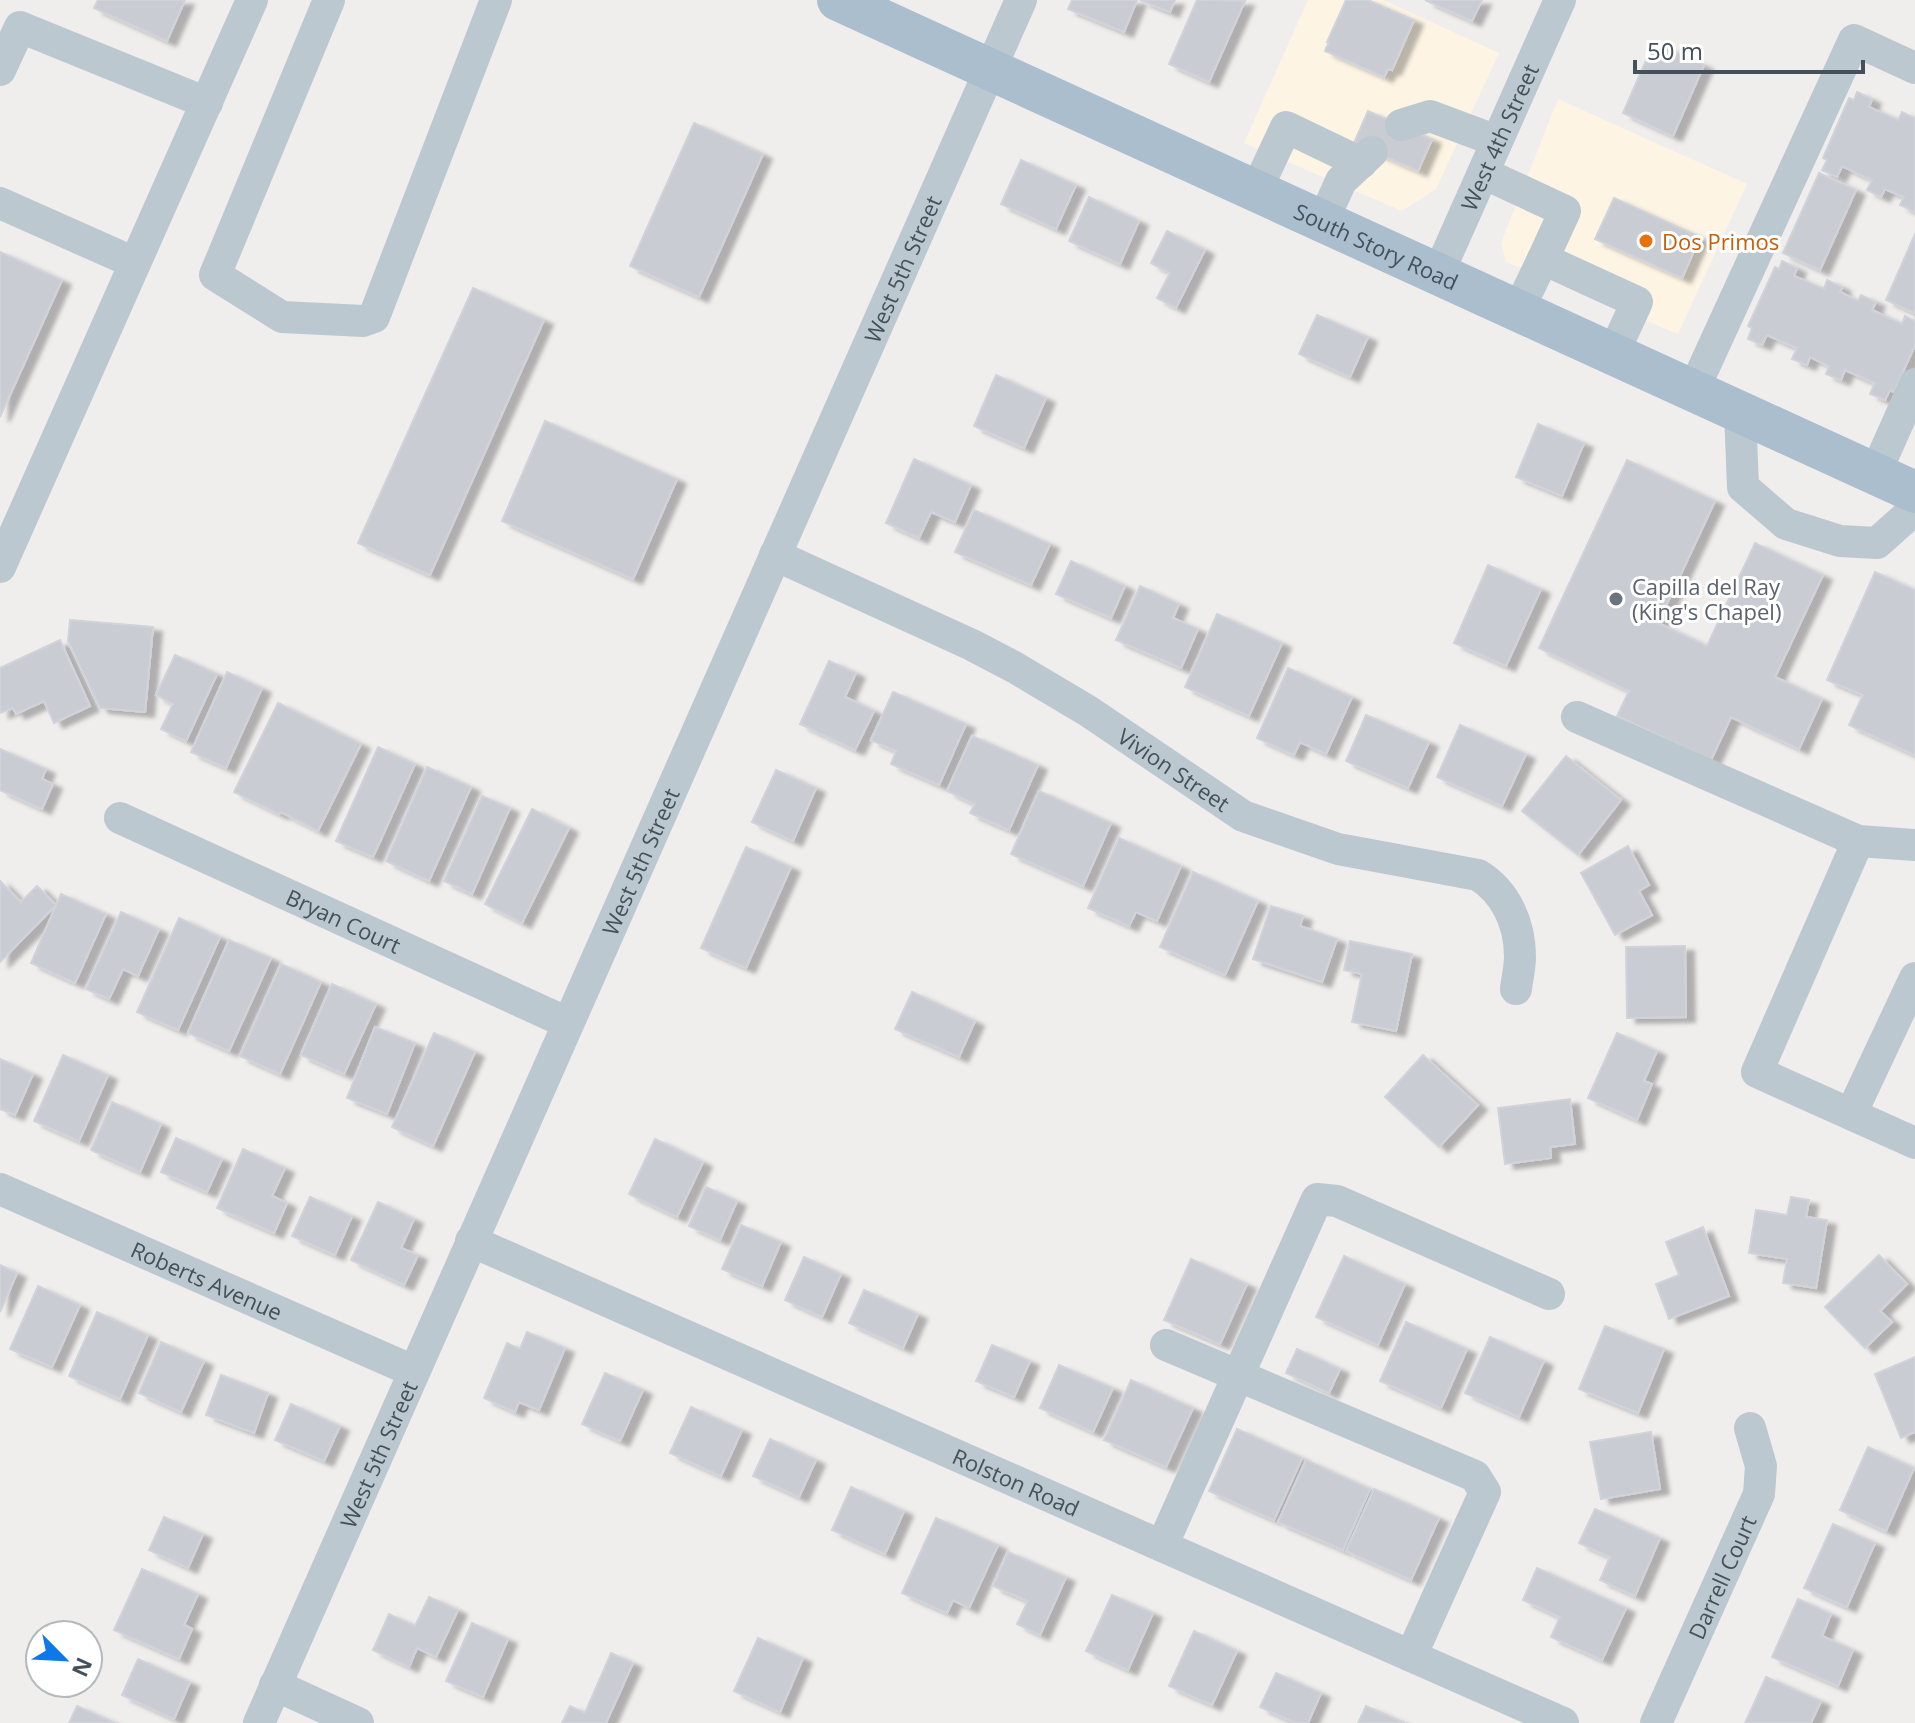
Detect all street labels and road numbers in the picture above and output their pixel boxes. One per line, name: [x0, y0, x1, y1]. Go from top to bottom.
street label: West 4th Street: [1453, 59, 1545, 215]
street label: West 5th Street: [856, 190, 948, 347]
street label: South Story Road: [1290, 196, 1463, 296]
street label: Vivion Street: [1112, 721, 1236, 818]
street label: West 5th Street: [594, 783, 686, 940]
street label: Bryan Court: [281, 881, 406, 960]
street label: Roberts Avenue: [126, 1234, 287, 1327]
street label: West 5th Street: [332, 1376, 424, 1532]
street label: Rolston Road: [948, 1441, 1084, 1523]
street label: Darrell Court: [1681, 1510, 1763, 1644]

